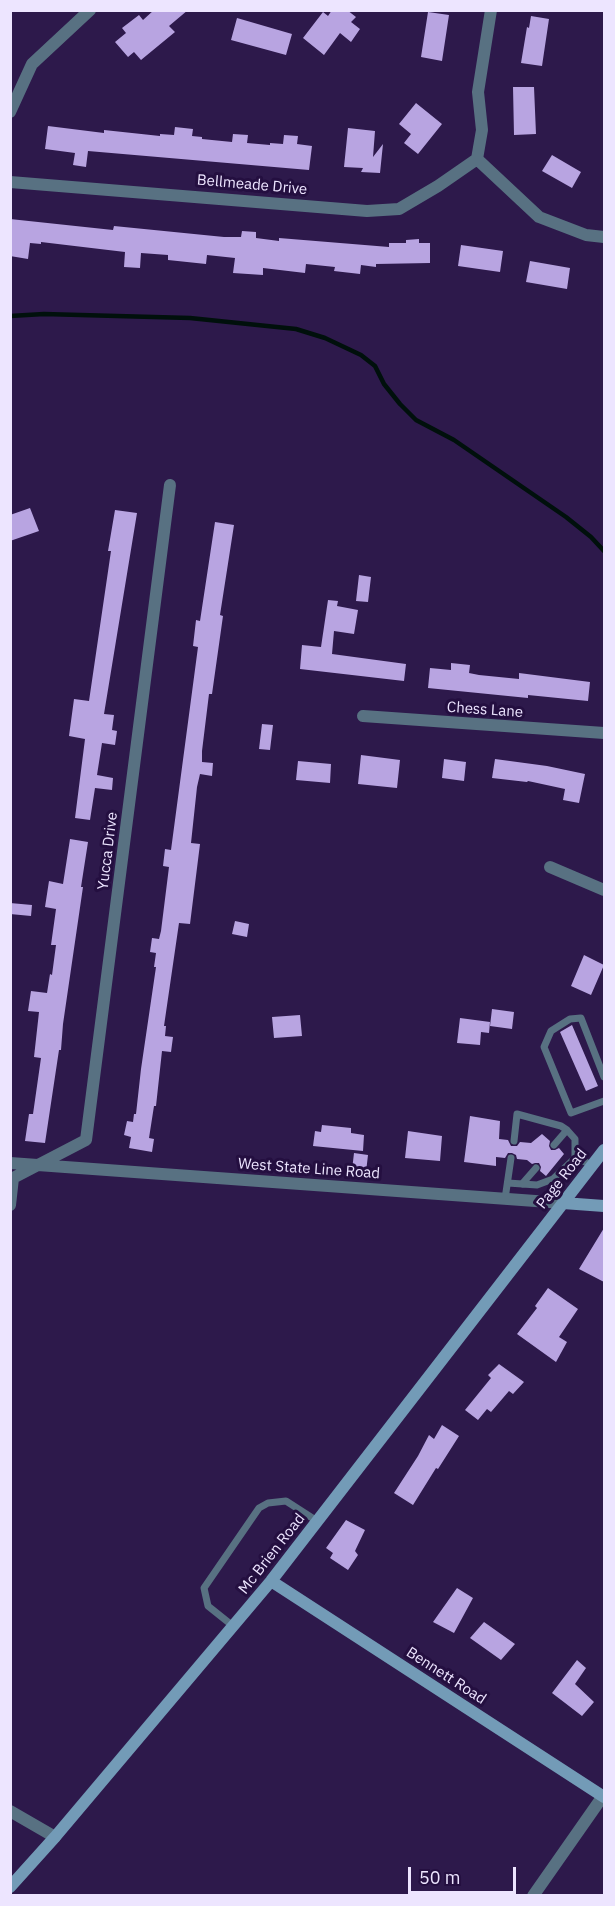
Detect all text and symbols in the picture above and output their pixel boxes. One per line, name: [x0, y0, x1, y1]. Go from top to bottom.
street label: Bellmeade Drive: [196, 171, 308, 199]
street label: Chess Lane: [446, 698, 524, 722]
street label: Yucca Drive: [94, 811, 122, 891]
street label: Page Road: [533, 1145, 591, 1213]
street label: West State Line Road: [237, 1155, 381, 1183]
street label: Mc Brien Road: [235, 1510, 309, 1598]
street label: Bennett Road: [403, 1643, 489, 1709]
scale bar: [411, 1855, 519, 1893]
text: 50 m: [419, 1866, 461, 1889]

